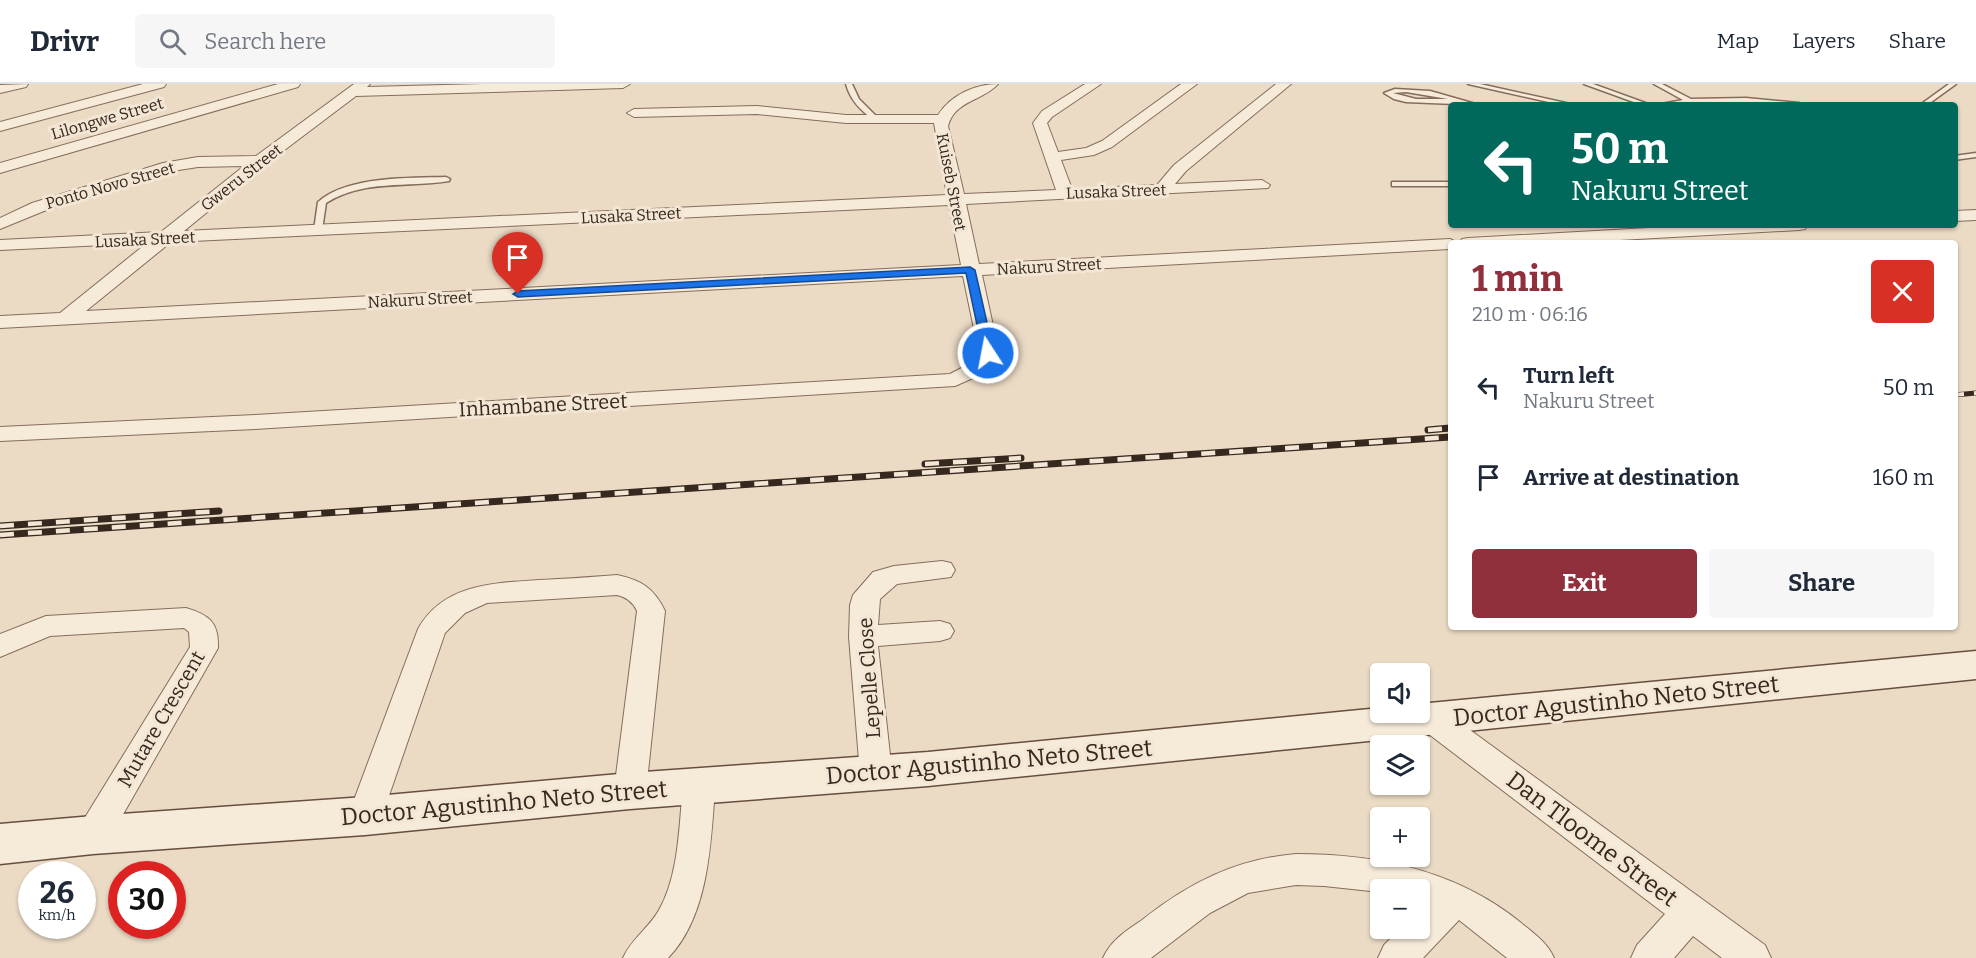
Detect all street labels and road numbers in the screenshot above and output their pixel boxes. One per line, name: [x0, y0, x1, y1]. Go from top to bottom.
street label: Lilongwe Street: [49, 93, 166, 144]
street label: Kuiseb Street: [933, 131, 970, 233]
street label: Gweru Street: [197, 140, 286, 215]
street label: Ponto Novo Street: [43, 158, 177, 213]
street label: Lusaka Street: [1065, 180, 1167, 203]
street label: Lusaka Street: [580, 203, 682, 228]
street label: Lusaka Street: [94, 227, 196, 252]
street label: Nakuru Street: [996, 254, 1102, 279]
street label: Nakuru Street: [367, 287, 473, 312]
street label: Inhambane Street: [458, 389, 628, 421]
street label: Lepelle Close: [853, 617, 885, 739]
street label: Mutare Crescent: [112, 647, 210, 791]
street label: Doctor Agustinho Neto Street: [1452, 670, 1781, 732]
street label: Doctor Agustinho Neto Street: [825, 734, 1154, 790]
street label: Dan Tloome Street: [1501, 766, 1683, 913]
street label: Doctor Agustinho Neto Street: [340, 775, 669, 831]

